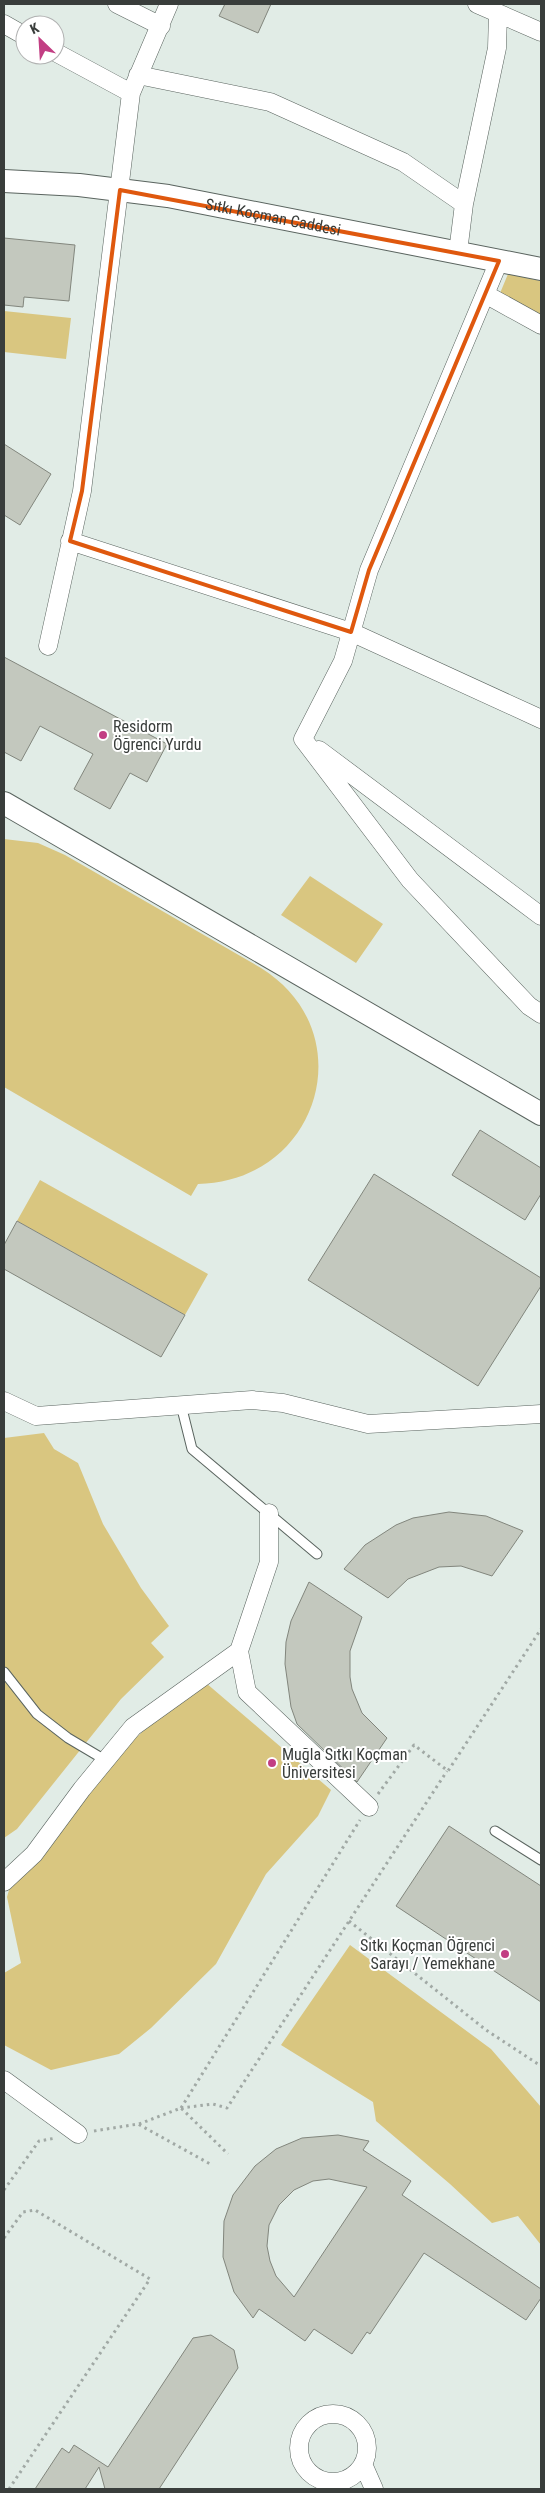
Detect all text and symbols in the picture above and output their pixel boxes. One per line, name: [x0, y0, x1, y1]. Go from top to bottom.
north arrow: [15, 15, 65, 65]
text: K: [28, 19, 42, 37]
street label: Sıtkı Koçman Caddesi: [204, 194, 343, 239]
place label: Residorm Öğrenci Yurdu: [113, 717, 201, 754]
marker: Residorm Öğrenci Yurdu: [97, 729, 109, 741]
place label: Muğla Sıtkı Koçman Üniversitesi: [282, 1745, 408, 1782]
marker: Muğla Sıtkı Koçman Üniversitesi: [266, 1757, 278, 1769]
place label: Sıtkı Koçman Öğrenci Sarayı / Yemekhane: [360, 1936, 495, 1973]
marker: Sıtkı Koçman Öğrenci Sarayı / Yemekhane: [499, 1948, 511, 1960]

